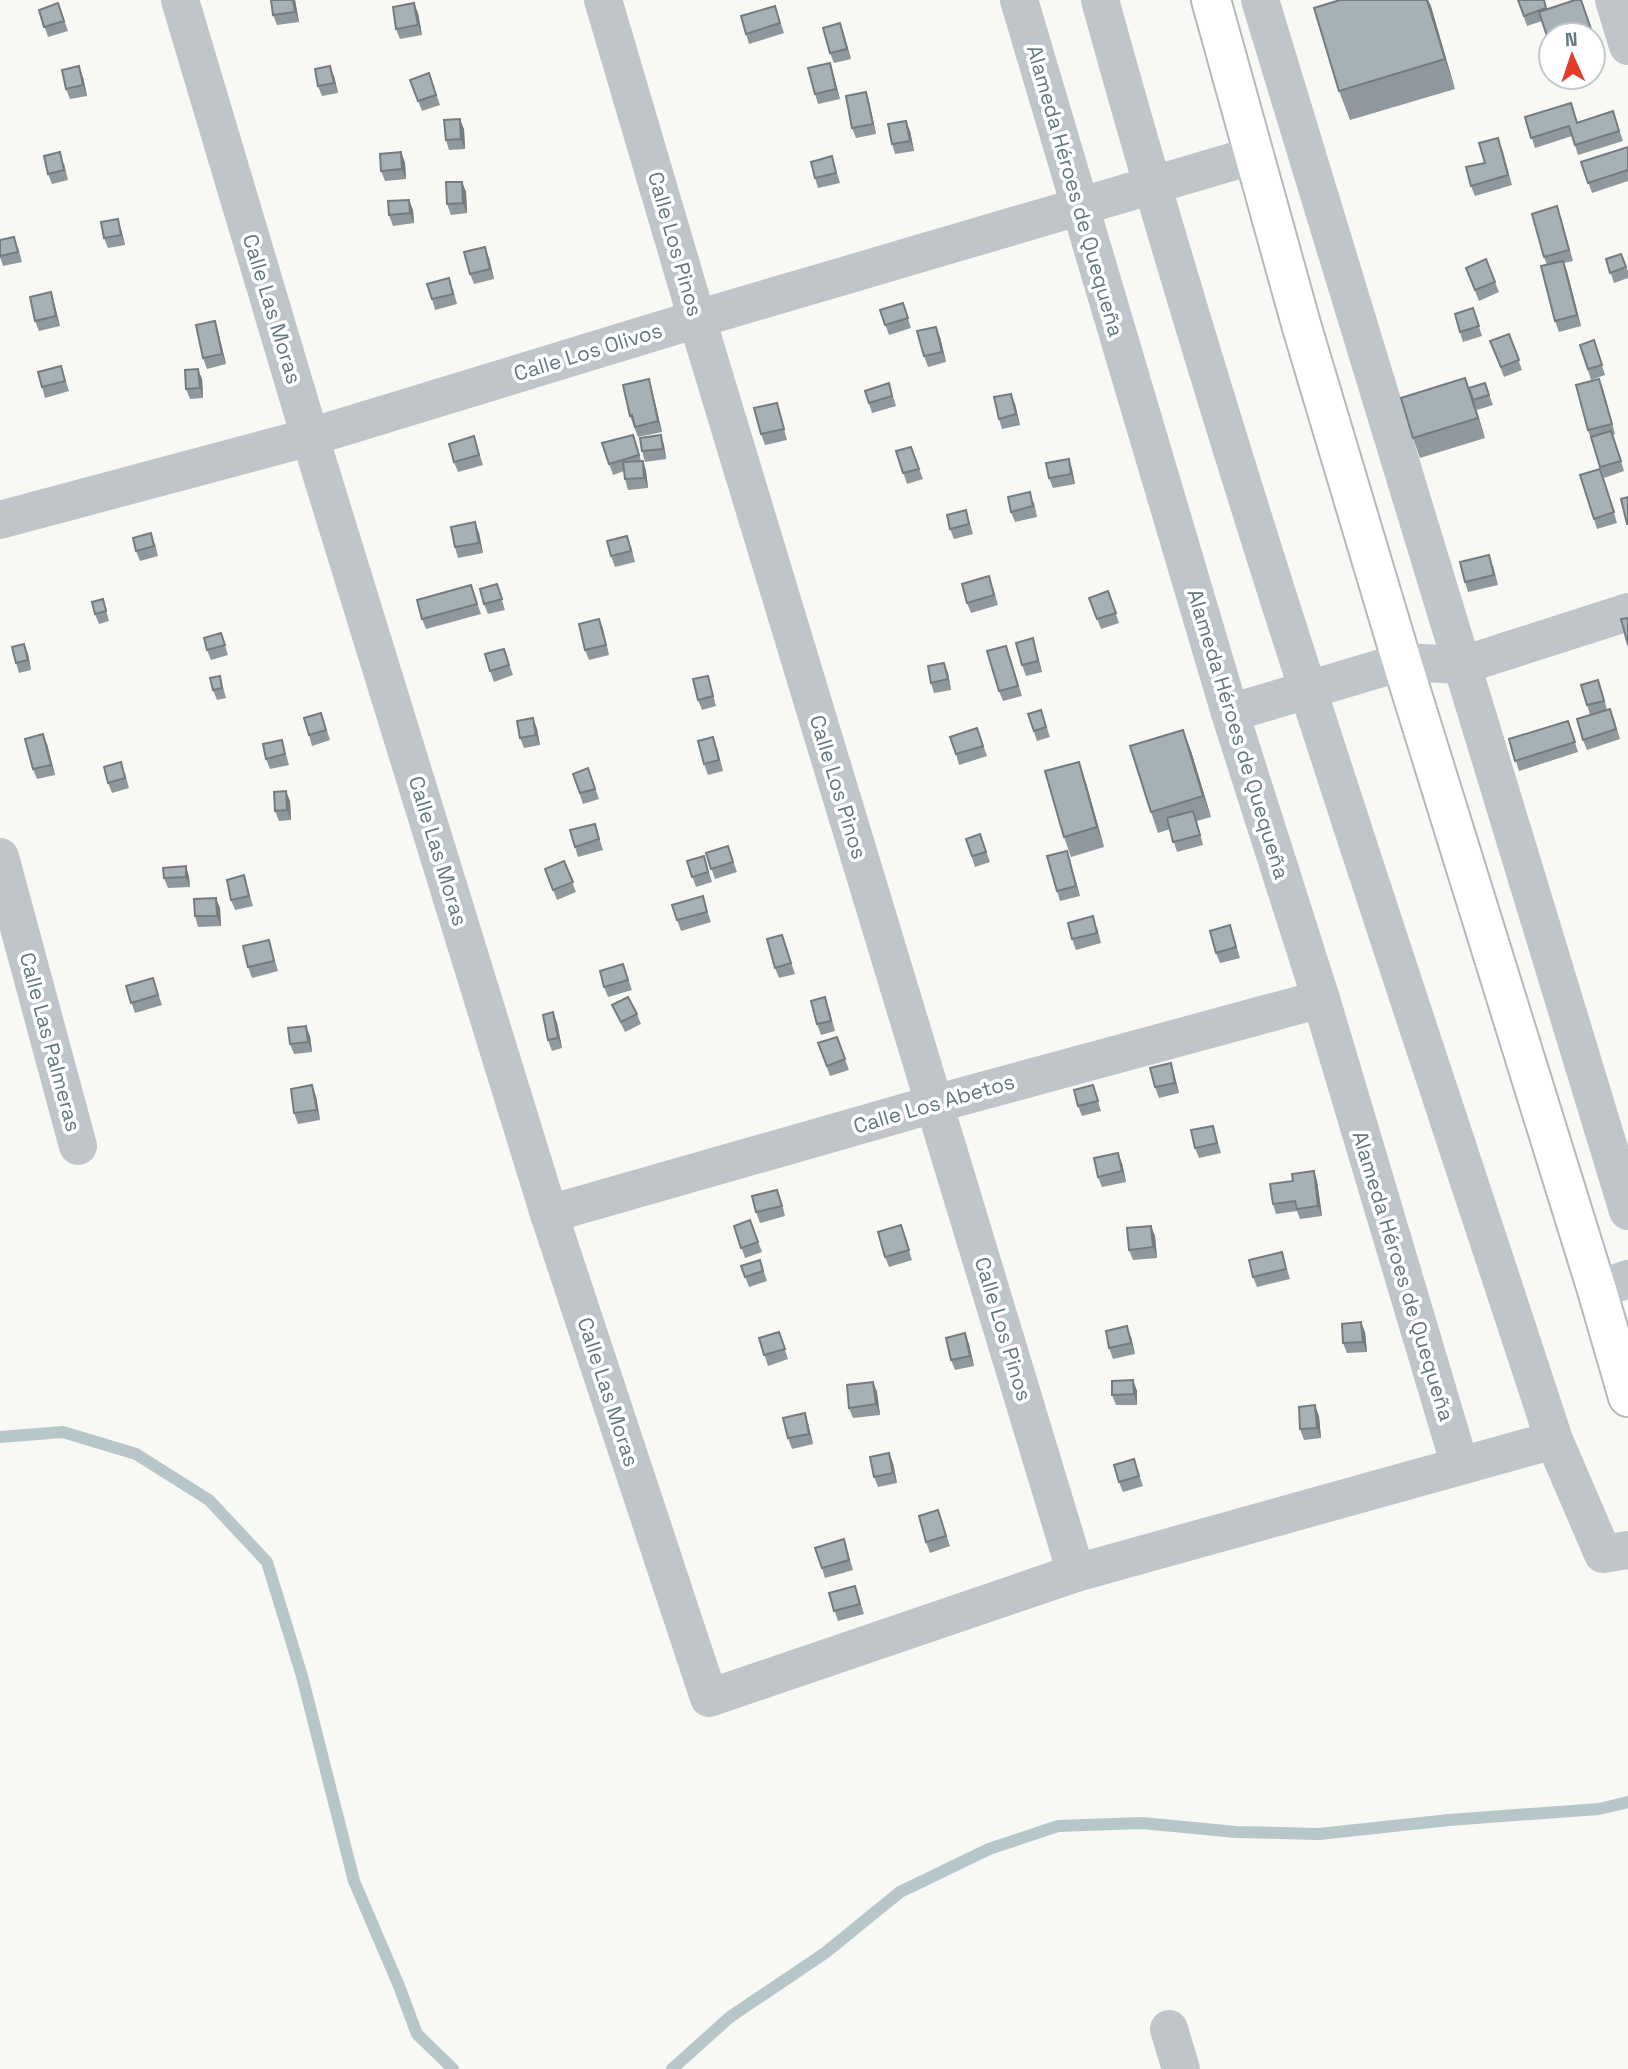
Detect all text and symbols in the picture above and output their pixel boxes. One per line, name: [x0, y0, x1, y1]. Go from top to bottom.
north arrow: [1537, 21, 1607, 91]
text: N: [1564, 27, 1578, 52]
street label: Alameda Héroes de Quequeña: [1021, 42, 1130, 340]
street label: Calle Los Pinos: [642, 168, 709, 319]
street label: Calle Las Moras: [237, 231, 308, 387]
street label: Calle Los Olivos: [510, 316, 665, 387]
street label: Alameda Héroes de Quequeña: [1181, 586, 1296, 882]
street label: Calle Los Pinos: [804, 712, 873, 862]
street label: Calle Las Moras: [403, 773, 474, 929]
street label: Calle Las Palmeras: [14, 949, 87, 1134]
street label: Calle Los Abetos: [850, 1068, 1018, 1139]
street label: Alameda Héroes de Quequeña: [1346, 1128, 1461, 1424]
street label: Calle Los Pinos: [969, 1254, 1038, 1404]
street label: Calle Las Moras: [572, 1314, 645, 1470]

